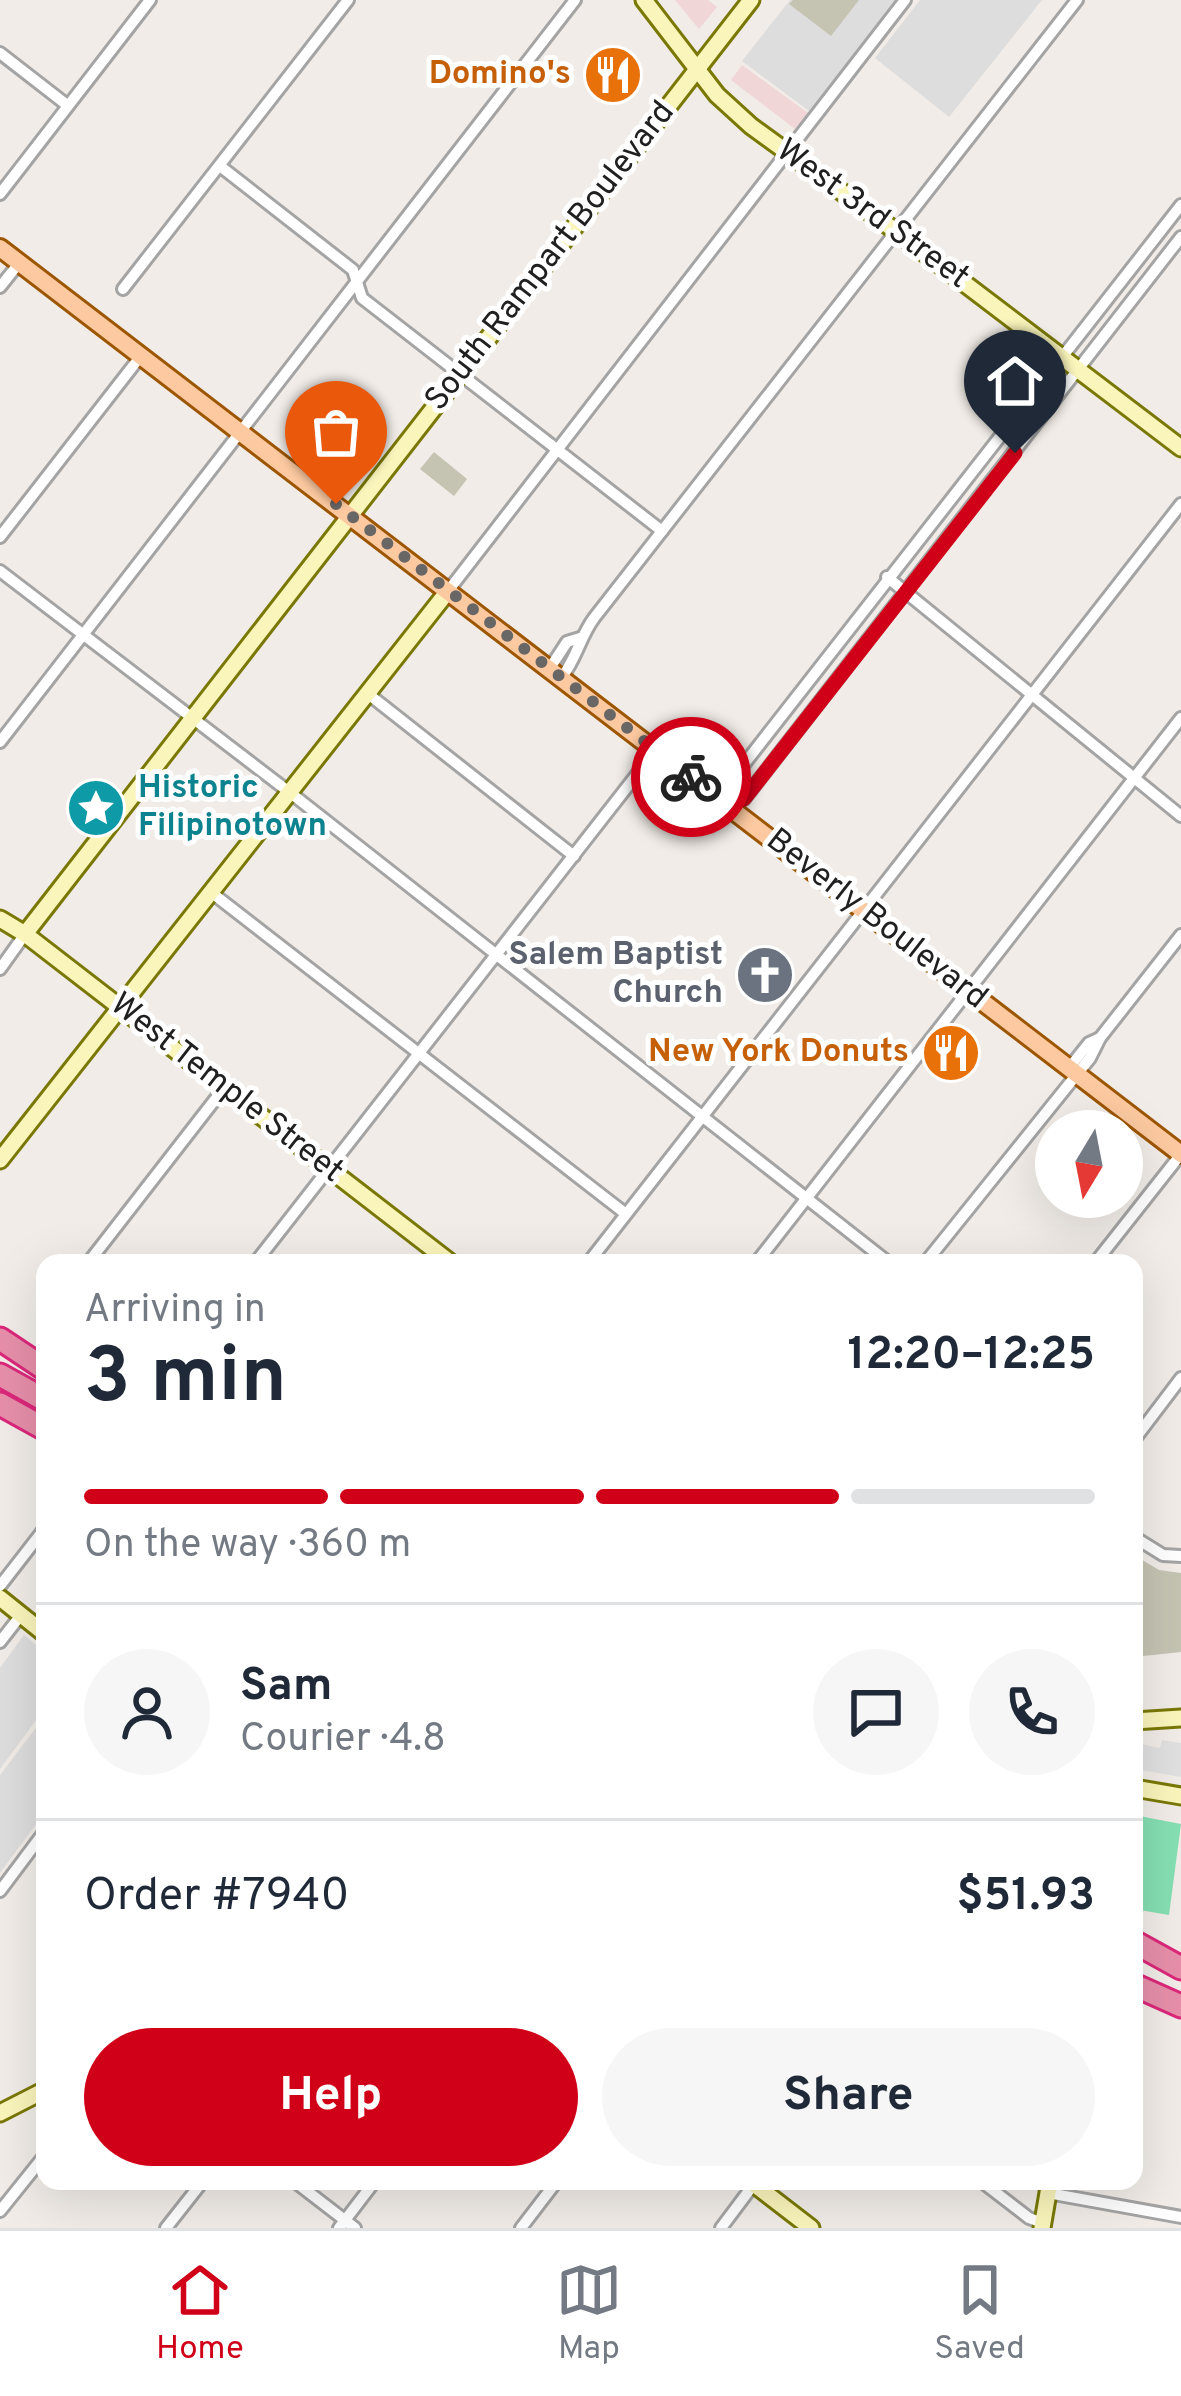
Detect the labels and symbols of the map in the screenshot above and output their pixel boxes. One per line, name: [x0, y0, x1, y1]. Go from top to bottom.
restaurant icon: Domino's: [582, 44, 644, 106]
place label: Domino's: [429, 54, 571, 96]
street label: South Rampart Boulevard: [417, 94, 685, 420]
street label: West 3rd Street: [767, 131, 977, 299]
pin: [964, 330, 1066, 453]
pin: [285, 381, 387, 504]
courier: [631, 717, 751, 837]
place label: Historic Filipinotown: [138, 768, 327, 848]
place icon: Historic Filipinotown: [65, 777, 127, 839]
street label: Beverly Boulevard: [757, 820, 995, 1020]
place label: Salem Baptist Church: [508, 935, 723, 1015]
church icon: Salem Baptist Church: [734, 944, 796, 1006]
street label: West Temple Street: [101, 985, 351, 1193]
restaurant icon: New York Donuts: [920, 1022, 982, 1084]
place label: New York Donuts: [648, 1032, 909, 1074]
north arrow: [1035, 1110, 1143, 1218]

